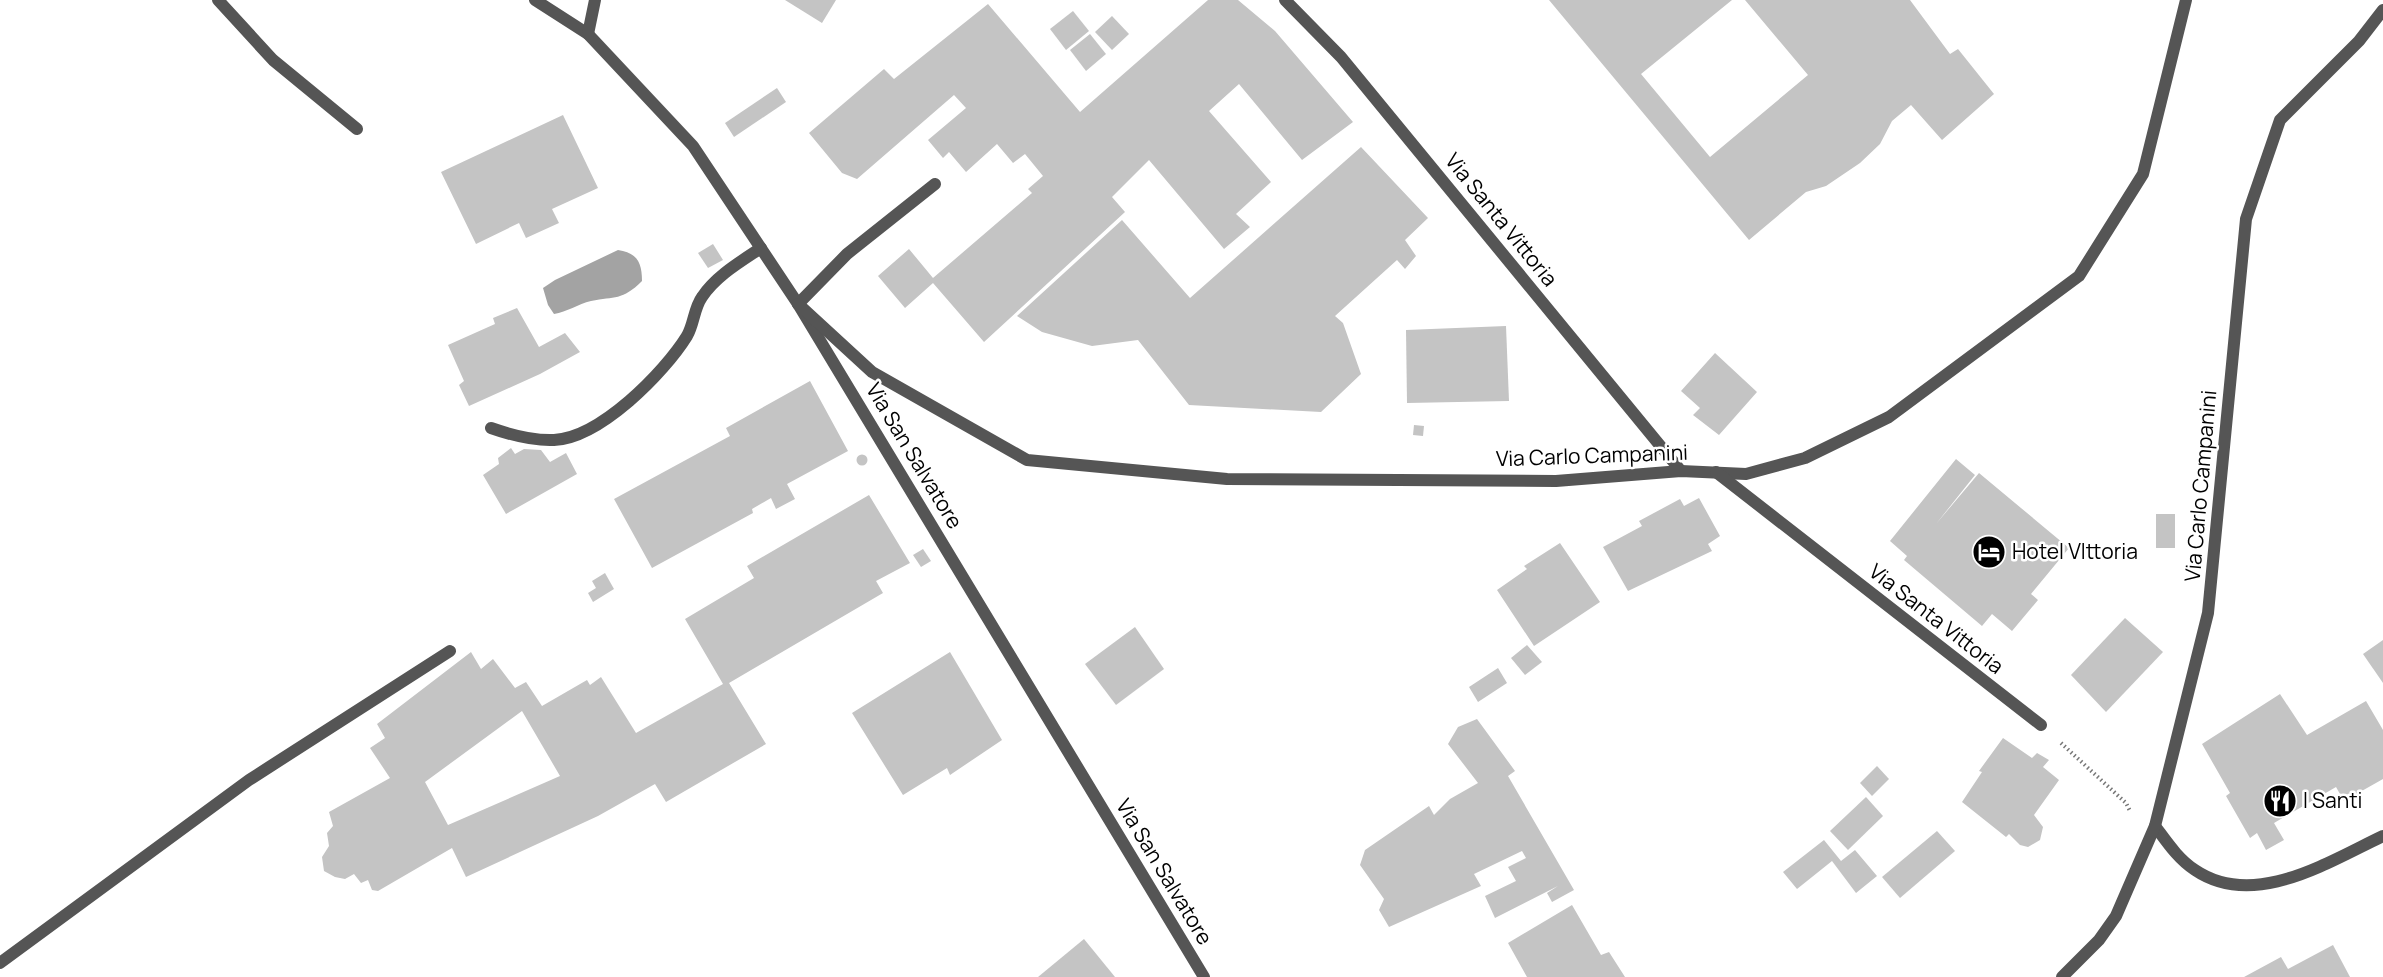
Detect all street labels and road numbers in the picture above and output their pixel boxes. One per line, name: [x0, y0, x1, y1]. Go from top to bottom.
street label: Via Santa Vittoria: [1439, 147, 1564, 292]
street label: Via San Salvatore: [860, 377, 969, 534]
street label: Via Carlo Campanini: [2178, 389, 2222, 583]
street label: Via Carlo Campanini: [1495, 438, 1688, 472]
street label: Via Santa Vittoria: [1864, 557, 2010, 680]
street label: Via San Salvatore: [1110, 793, 1219, 950]

